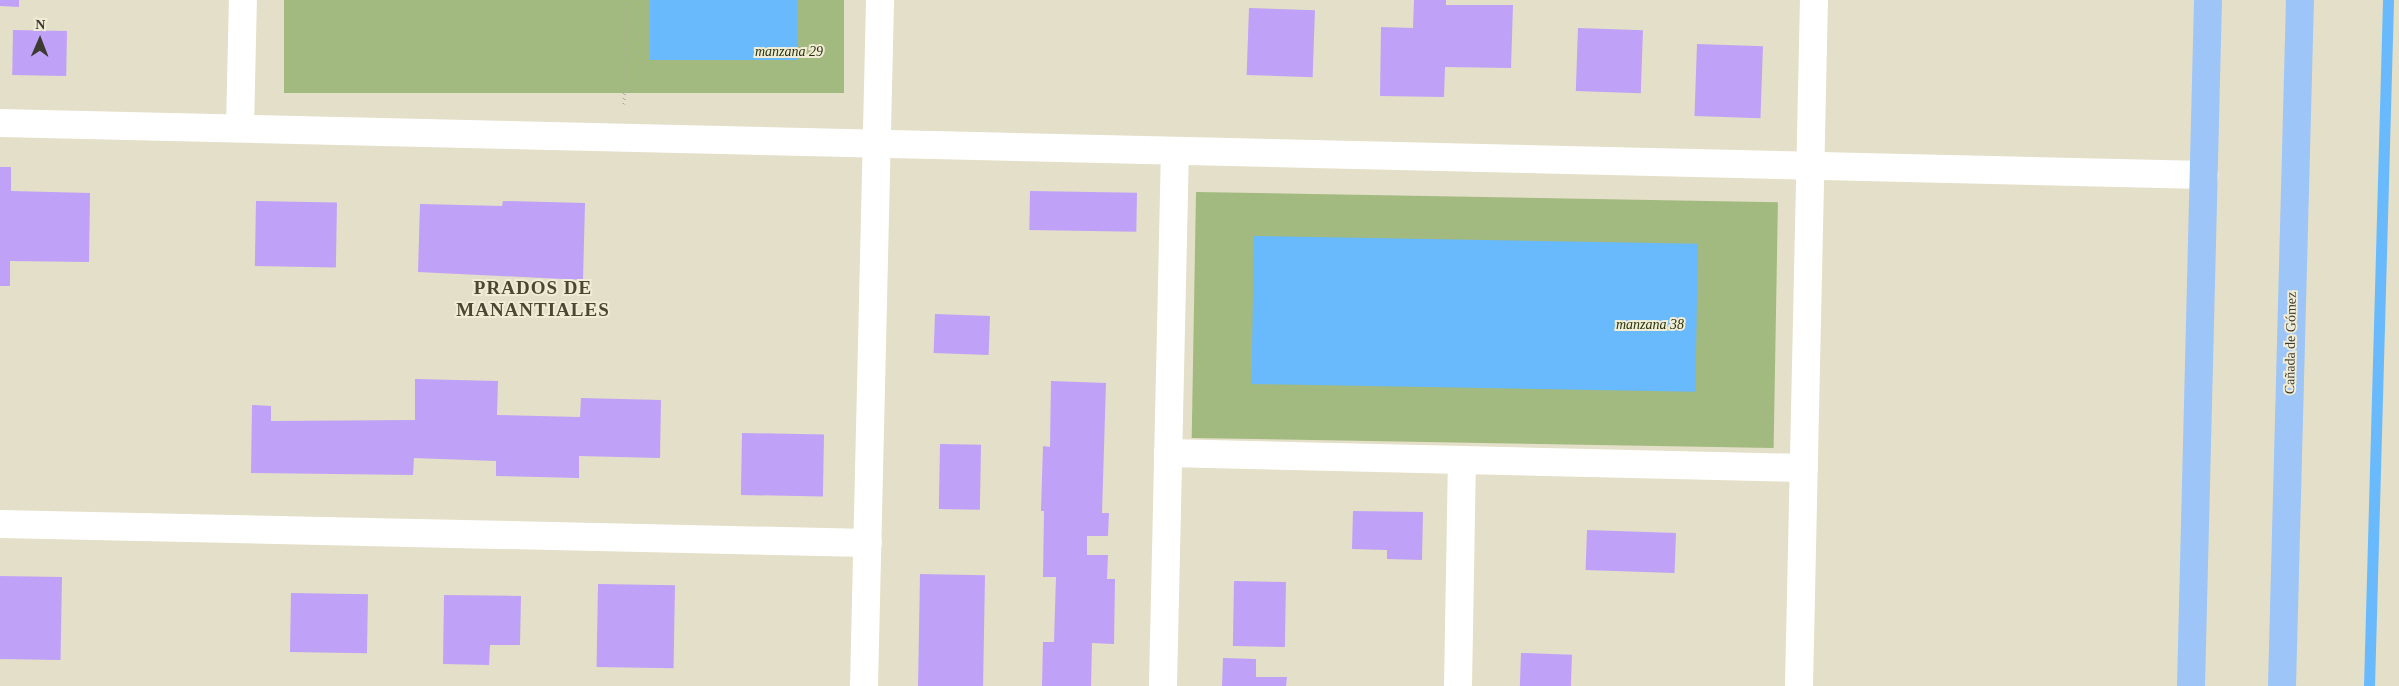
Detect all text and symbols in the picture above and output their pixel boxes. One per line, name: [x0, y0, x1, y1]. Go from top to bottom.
north arrow: [15, 15, 65, 65]
text: N: [35, 17, 45, 32]
park label: manzana 29: [755, 44, 823, 60]
district label: PRADOS DE MANANTIALES: [455, 277, 611, 321]
street label: Cañada de Gómez: [2282, 292, 2300, 394]
park label: manzana 38: [1616, 317, 1684, 333]

